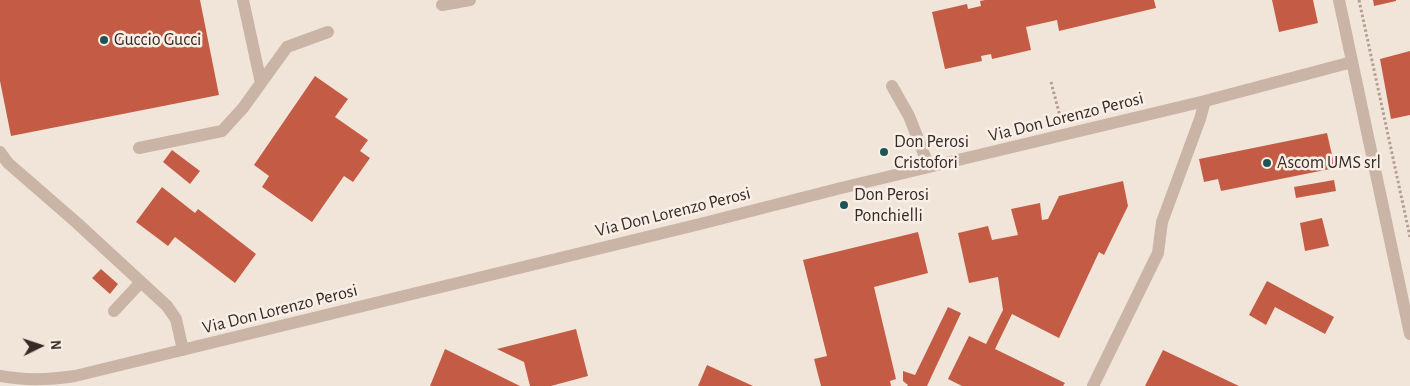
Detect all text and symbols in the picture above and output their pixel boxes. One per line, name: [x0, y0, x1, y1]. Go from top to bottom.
place label: Guccio Gucci: [114, 29, 201, 51]
marker: Guccio Gucci: [98, 34, 110, 46]
street label: Via Don Lorenzo Perosi: [986, 87, 1146, 147]
place label: Don Perosi Cristofori: [894, 131, 969, 173]
marker: Don Perosi Cristofori: [878, 146, 890, 158]
place label: Ascom UMS srl: [1277, 152, 1381, 174]
marker: Ascom UMS srl: [1261, 157, 1273, 169]
street label: Via Don Lorenzo Perosi: [593, 182, 753, 242]
place label: Don Perosi Ponchielli: [854, 184, 929, 226]
marker: Don Perosi Ponchielli: [838, 199, 850, 211]
street label: Via Don Lorenzo Perosi: [200, 279, 360, 339]
north arrow: [15, 321, 65, 371]
text: N: [48, 340, 62, 350]

